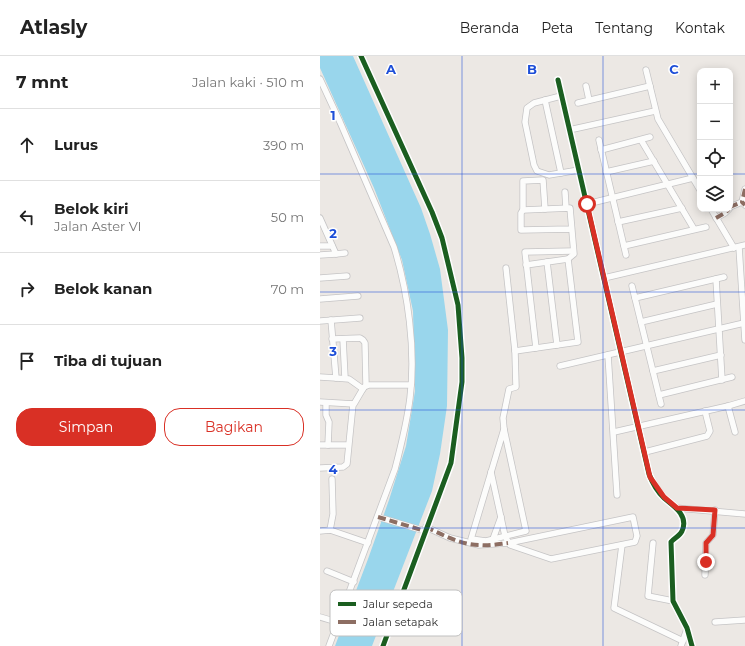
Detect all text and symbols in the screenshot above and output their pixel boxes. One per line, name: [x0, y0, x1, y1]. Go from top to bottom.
text: Atlasly: [20, 16, 87, 39]
text: Beranda: [460, 19, 519, 37]
text: Peta: [541, 19, 573, 37]
text: Tentang: [595, 19, 653, 37]
text: Kontak: [675, 19, 725, 37]
text: A: [385, 61, 397, 77]
text: B: [527, 61, 537, 77]
text: C: [669, 61, 679, 77]
map controls: [697, 68, 733, 212]
button: +: [697, 68, 733, 104]
text: 7 mnt: [16, 72, 68, 92]
text: Jalan kaki · 510 m: [192, 74, 304, 90]
button: −: [697, 104, 733, 140]
text: 1: [330, 107, 336, 123]
icon: ahead: [16, 134, 38, 156]
text: Lurus: [54, 135, 98, 154]
text: 390 m: [263, 137, 304, 153]
button: locate: [697, 140, 733, 176]
button: layers: [697, 176, 733, 212]
route start: [578, 195, 596, 213]
text: Belok kiri: [54, 199, 129, 218]
icon: left: [16, 206, 38, 228]
text: 50 m: [271, 209, 304, 225]
text: Jalan Aster VI: [54, 218, 141, 234]
text: 2: [329, 225, 337, 241]
icon: right: [16, 278, 38, 300]
text: Belok kanan: [54, 279, 152, 298]
text: 70 m: [271, 281, 304, 297]
text: 3: [328, 343, 337, 359]
icon: arrive: [16, 350, 38, 372]
text: Tiba di tujuan: [54, 351, 162, 370]
button: Simpan: [16, 408, 156, 446]
button: Bagikan: [164, 408, 304, 446]
text: 4: [329, 461, 338, 477]
route end: [697, 553, 715, 571]
legend: [330, 590, 462, 636]
text: Jalur sepeda: [362, 597, 433, 611]
text: Jalan setapak: [362, 615, 438, 629]

